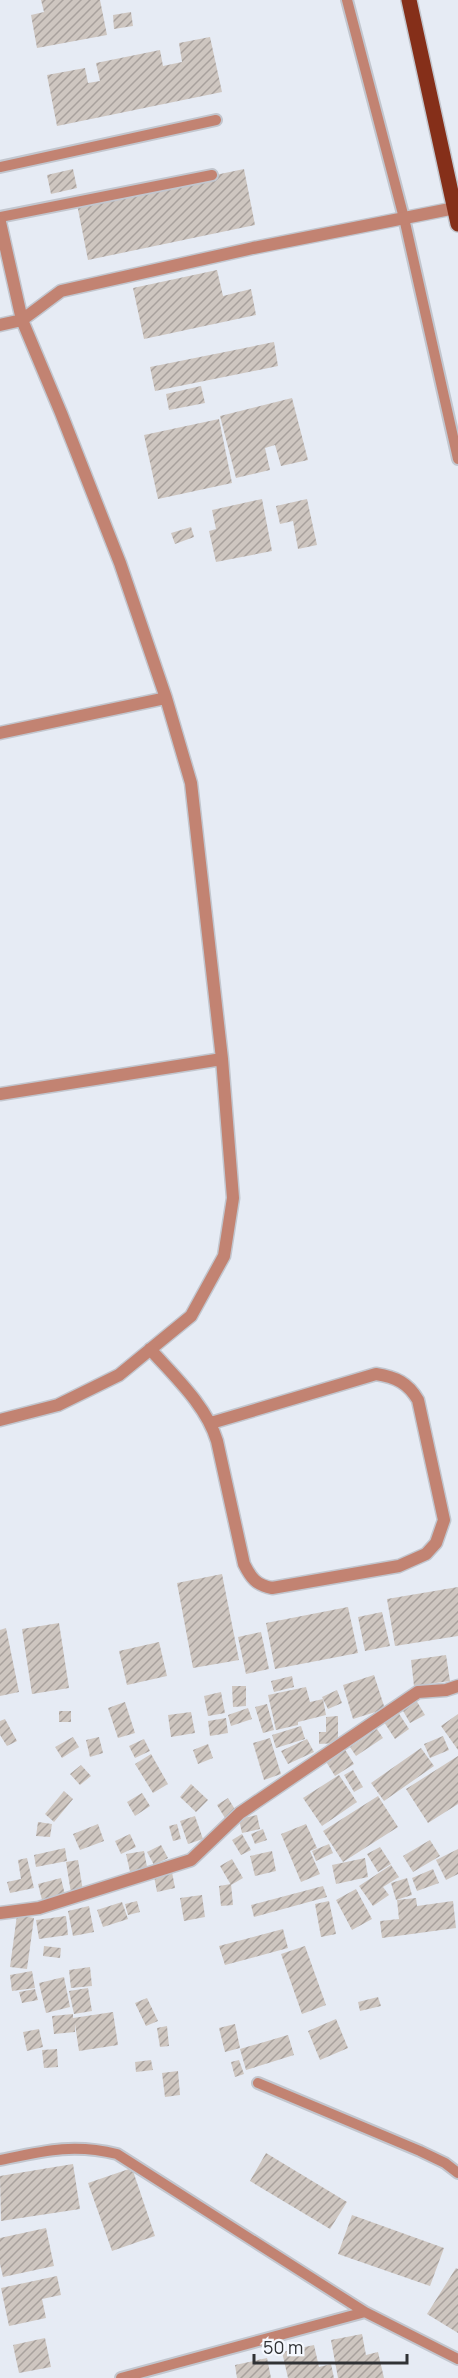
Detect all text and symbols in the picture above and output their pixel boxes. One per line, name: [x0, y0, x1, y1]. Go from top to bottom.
scale bar: [254, 2327, 407, 2365]
text: 50 m: [263, 2335, 303, 2359]

